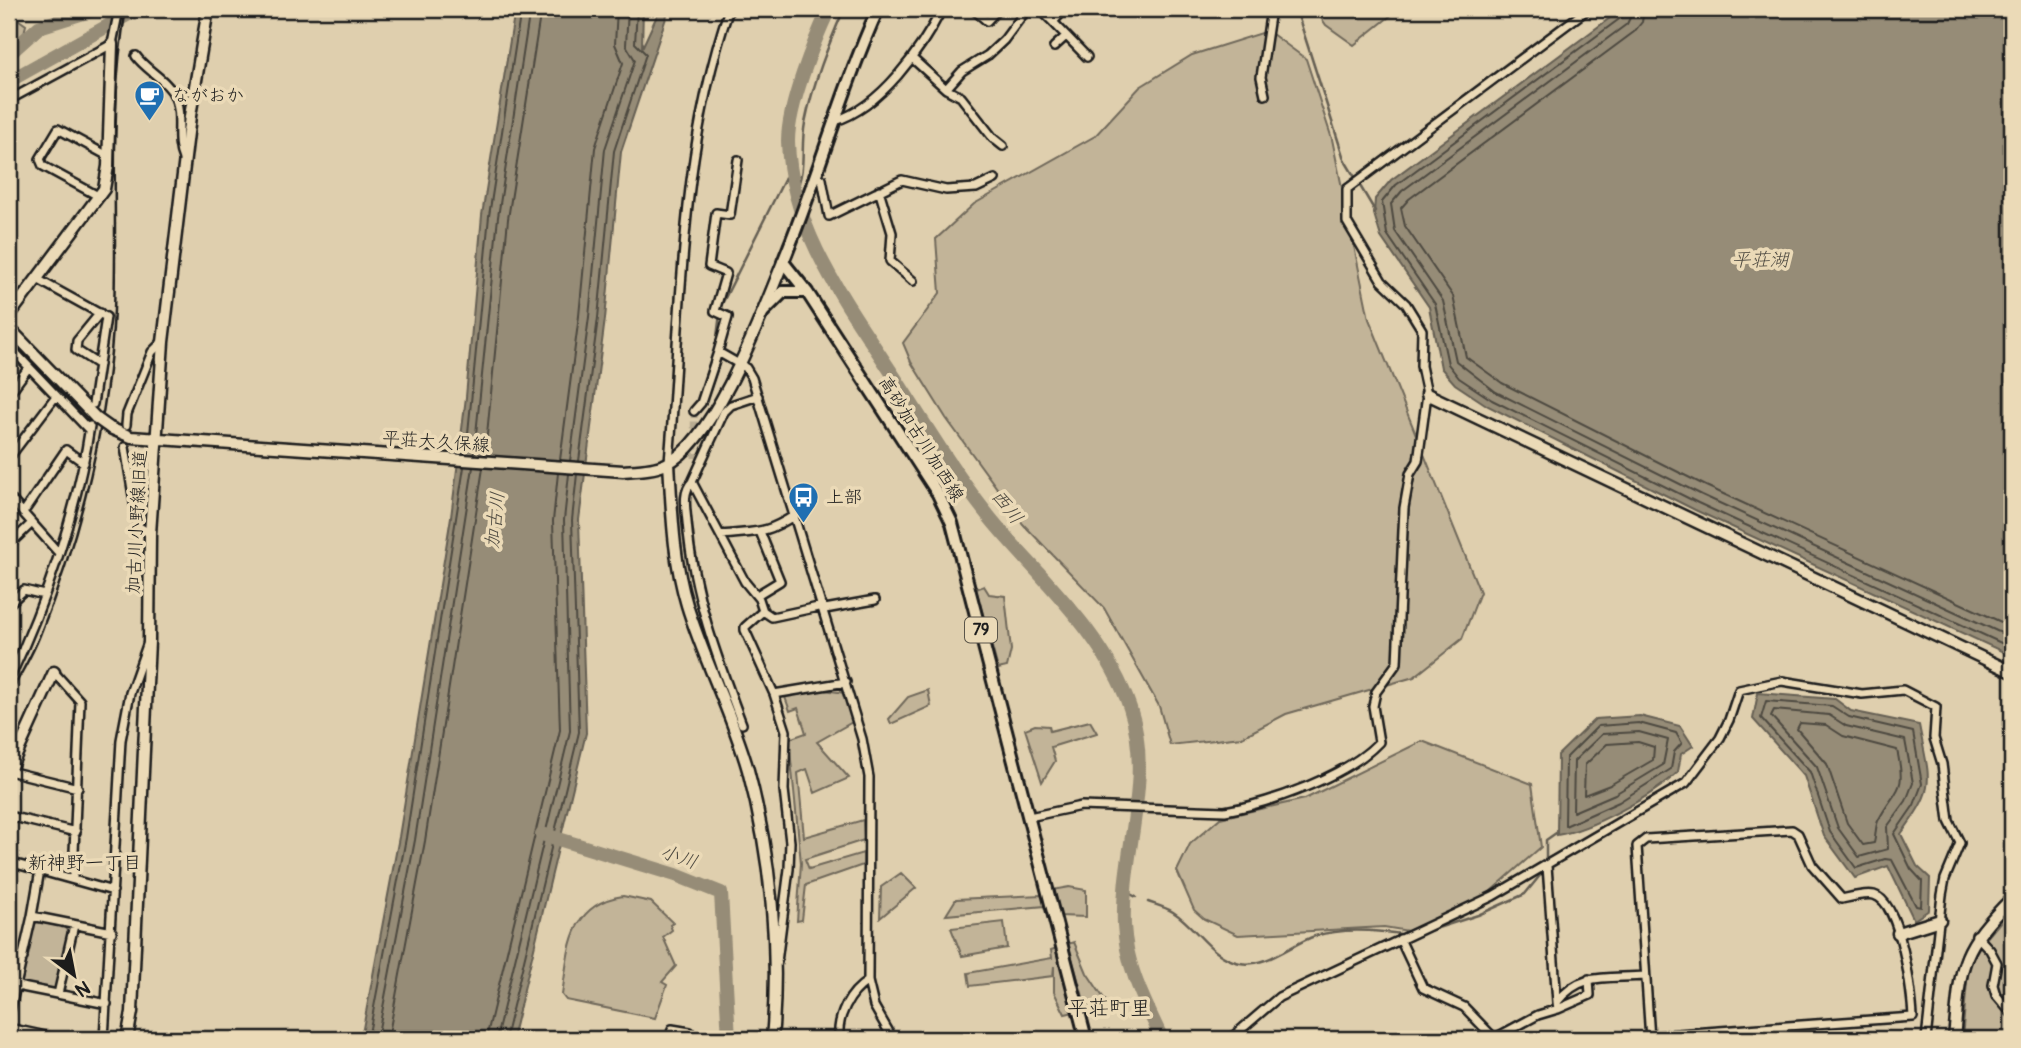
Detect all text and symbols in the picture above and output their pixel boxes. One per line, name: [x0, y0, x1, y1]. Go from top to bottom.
cafe icon: ながおか: [132, 78, 166, 122]
place label: ながおか: [172, 84, 244, 107]
water label: 平荘湖: [1731, 248, 1790, 272]
street label: 高砂加古川加西線: [873, 372, 969, 506]
street label: 平荘大久保線: [381, 427, 491, 457]
street label: 加古川小野線旧道: [122, 449, 152, 595]
bus stop icon: 上部: [786, 480, 820, 524]
water label: 西川: [986, 485, 1028, 529]
place label: 上部: [826, 486, 862, 509]
water label: 加古川: [480, 490, 510, 550]
road number: 79: [965, 618, 997, 642]
water label: 小川: [657, 839, 701, 875]
district label: 新神野一丁目: [28, 851, 142, 875]
north arrow: [38, 940, 108, 1010]
text: N: [71, 975, 94, 1002]
district label: 平荘町里: [1067, 995, 1151, 1022]

